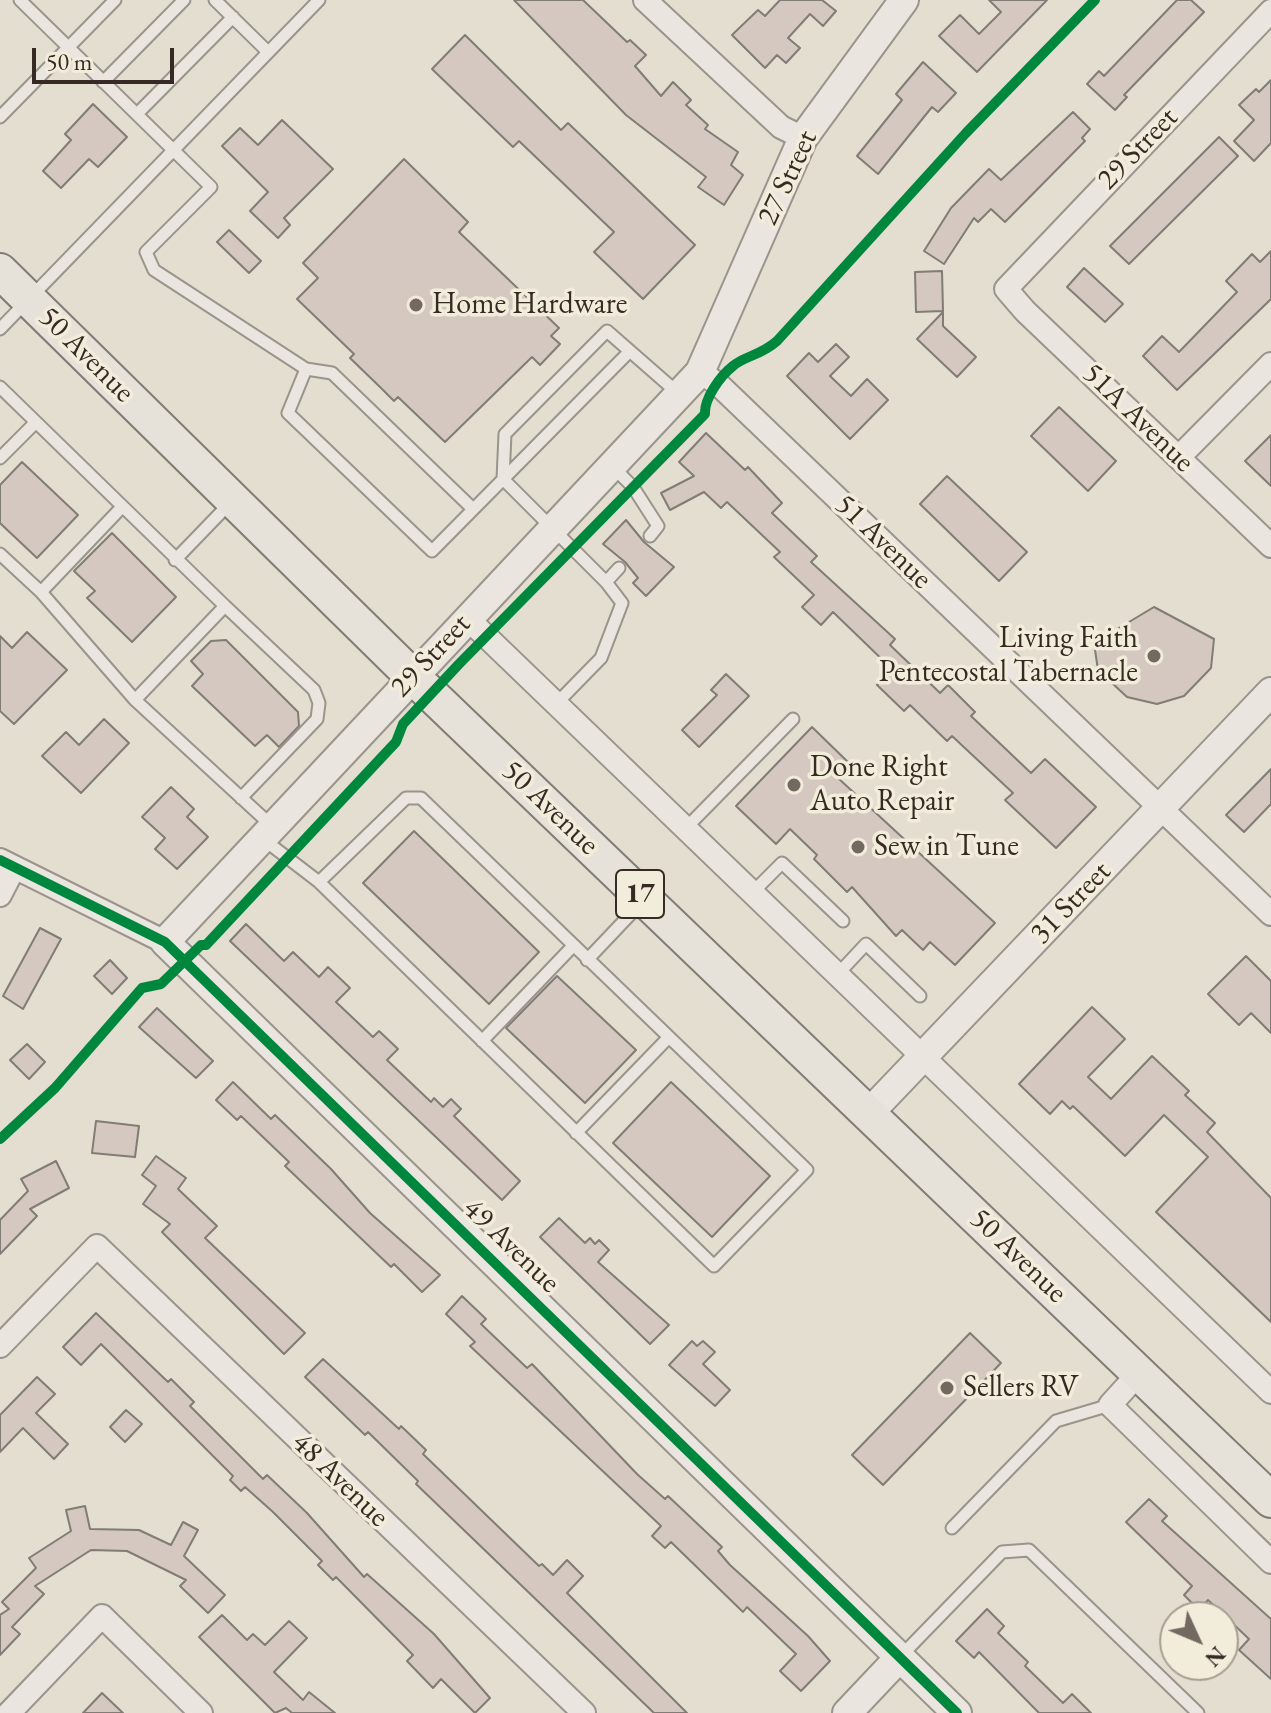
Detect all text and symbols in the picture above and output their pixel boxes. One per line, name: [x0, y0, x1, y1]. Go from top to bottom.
scale bar: [36, 32, 178, 82]
text: 50 m: [46, 46, 93, 77]
street label: 29 Street: [1090, 100, 1186, 198]
street label: 27 Street: [750, 125, 826, 231]
place label: Home Hardware: [432, 287, 627, 323]
marker: Home Hardware: [407, 296, 425, 314]
street label: 50 Avenue: [31, 300, 141, 410]
street label: 51A Avenue: [1075, 356, 1201, 480]
street label: 51 Avenue: [827, 487, 939, 597]
street label: 29 Street: [383, 607, 479, 705]
place label: Living Faith Pentecostal Tabernacle: [879, 621, 1138, 692]
marker: Living Faith Pentecostal Tabernacle: [1145, 647, 1163, 665]
place label: Done Right Auto Repair: [810, 750, 954, 820]
street label: 50 Avenue: [494, 753, 606, 863]
marker: Done Right Auto Repair: [785, 776, 803, 794]
place label: Sew in Tune: [874, 829, 1019, 865]
marker: Sew in Tune: [849, 838, 867, 856]
street label: 31 Street: [1023, 854, 1119, 952]
road number: 17: [616, 870, 664, 918]
street label: 49 Avenue: [455, 1191, 567, 1301]
street label: 50 Avenue: [962, 1201, 1074, 1311]
place label: Sellers RV: [963, 1370, 1079, 1406]
marker: Sellers RV: [938, 1379, 956, 1397]
street label: 48 Avenue: [284, 1425, 396, 1535]
north arrow: [1159, 1601, 1239, 1681]
text: N: [1199, 1640, 1232, 1673]

